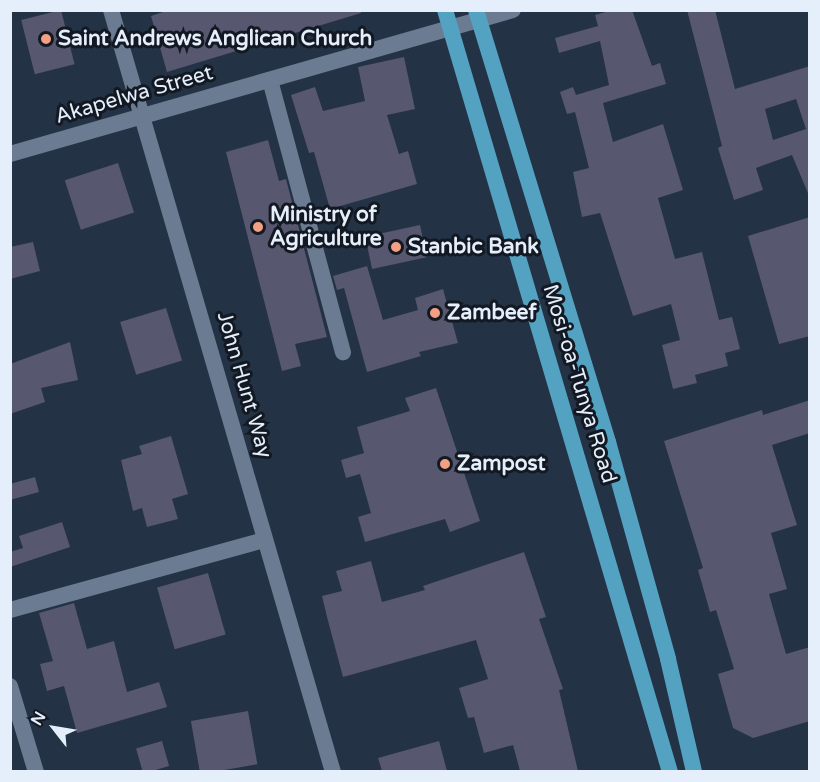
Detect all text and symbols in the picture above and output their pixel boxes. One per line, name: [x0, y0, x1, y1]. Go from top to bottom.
place label: Saint Andrews Anglican Church: [58, 26, 372, 52]
marker: Saint Andrews Anglican Church: [39, 32, 53, 46]
street label: Akapelwa Street: [52, 60, 216, 130]
place label: Ministry of Agriculture: [270, 202, 382, 252]
marker: Ministry of Agriculture: [251, 220, 265, 234]
place label: Stanbic Bank: [408, 234, 539, 260]
marker: Stanbic Bank: [389, 240, 403, 254]
street label: Mosi-oa-Tunya Road: [537, 282, 621, 486]
place label: Zambeef: [447, 300, 537, 326]
marker: Zambeef: [428, 306, 442, 320]
street label: John Hunt Way: [211, 309, 277, 461]
place label: Zampost: [457, 451, 546, 477]
marker: Zampost: [438, 457, 452, 471]
north arrow: [24, 698, 84, 758]
text: N: [27, 708, 50, 729]

